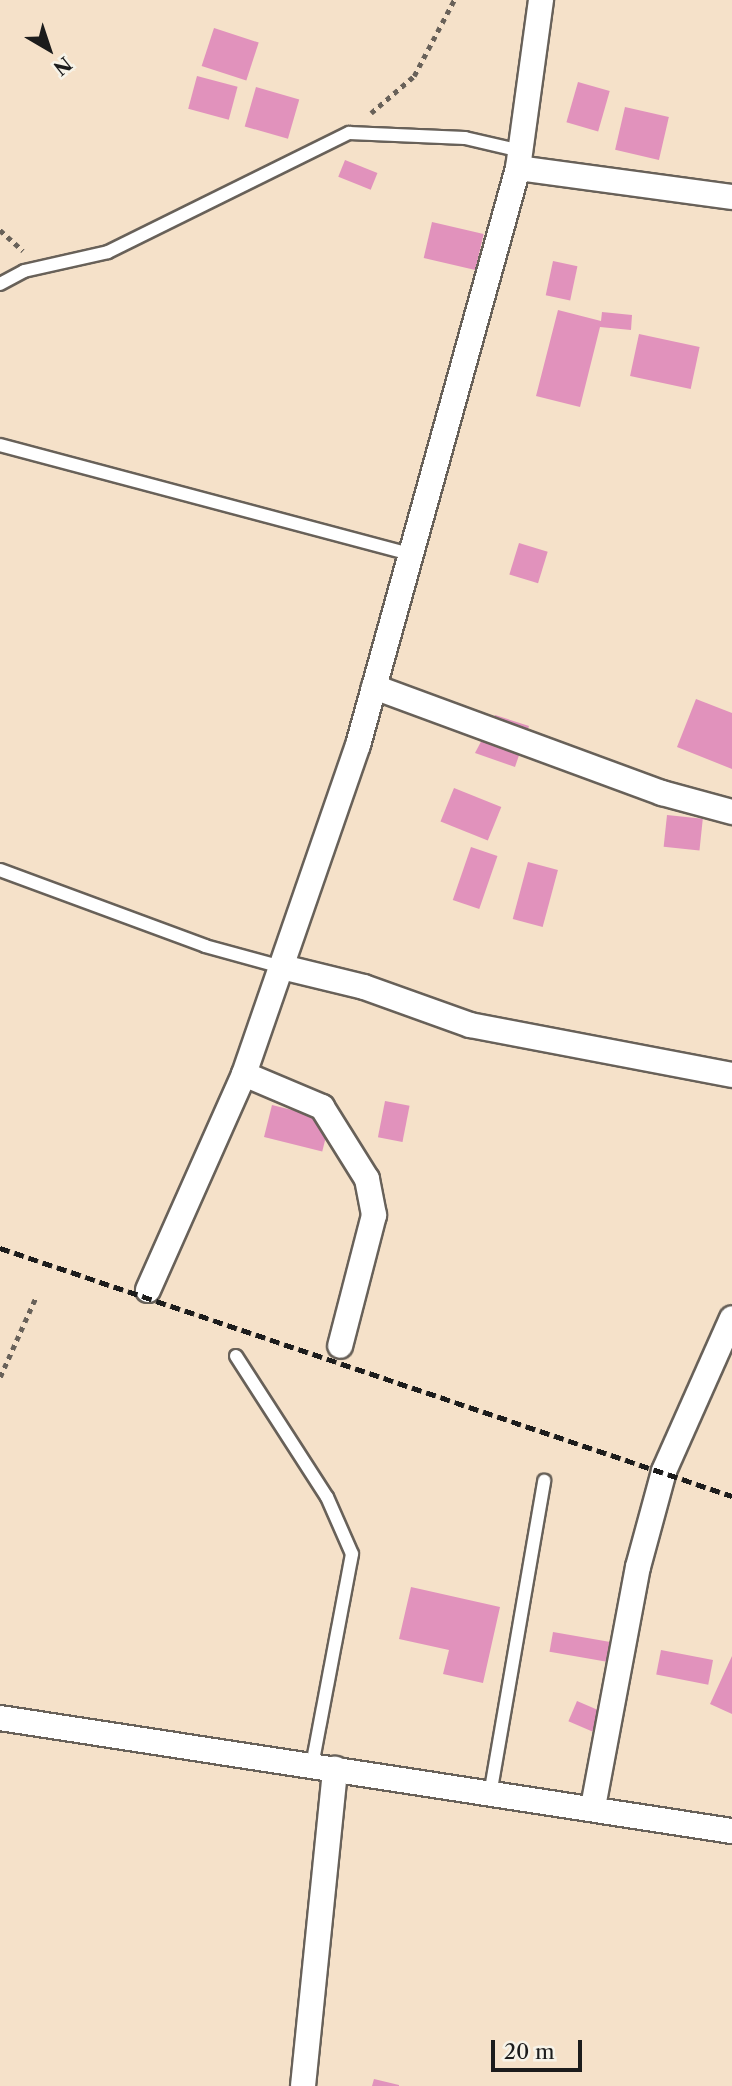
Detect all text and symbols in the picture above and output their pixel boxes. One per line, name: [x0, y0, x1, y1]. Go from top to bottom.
north arrow: [14, 14, 84, 84]
text: N: [49, 52, 76, 80]
scale bar: [494, 2026, 585, 2070]
text: 20 m: [504, 2039, 555, 2064]

